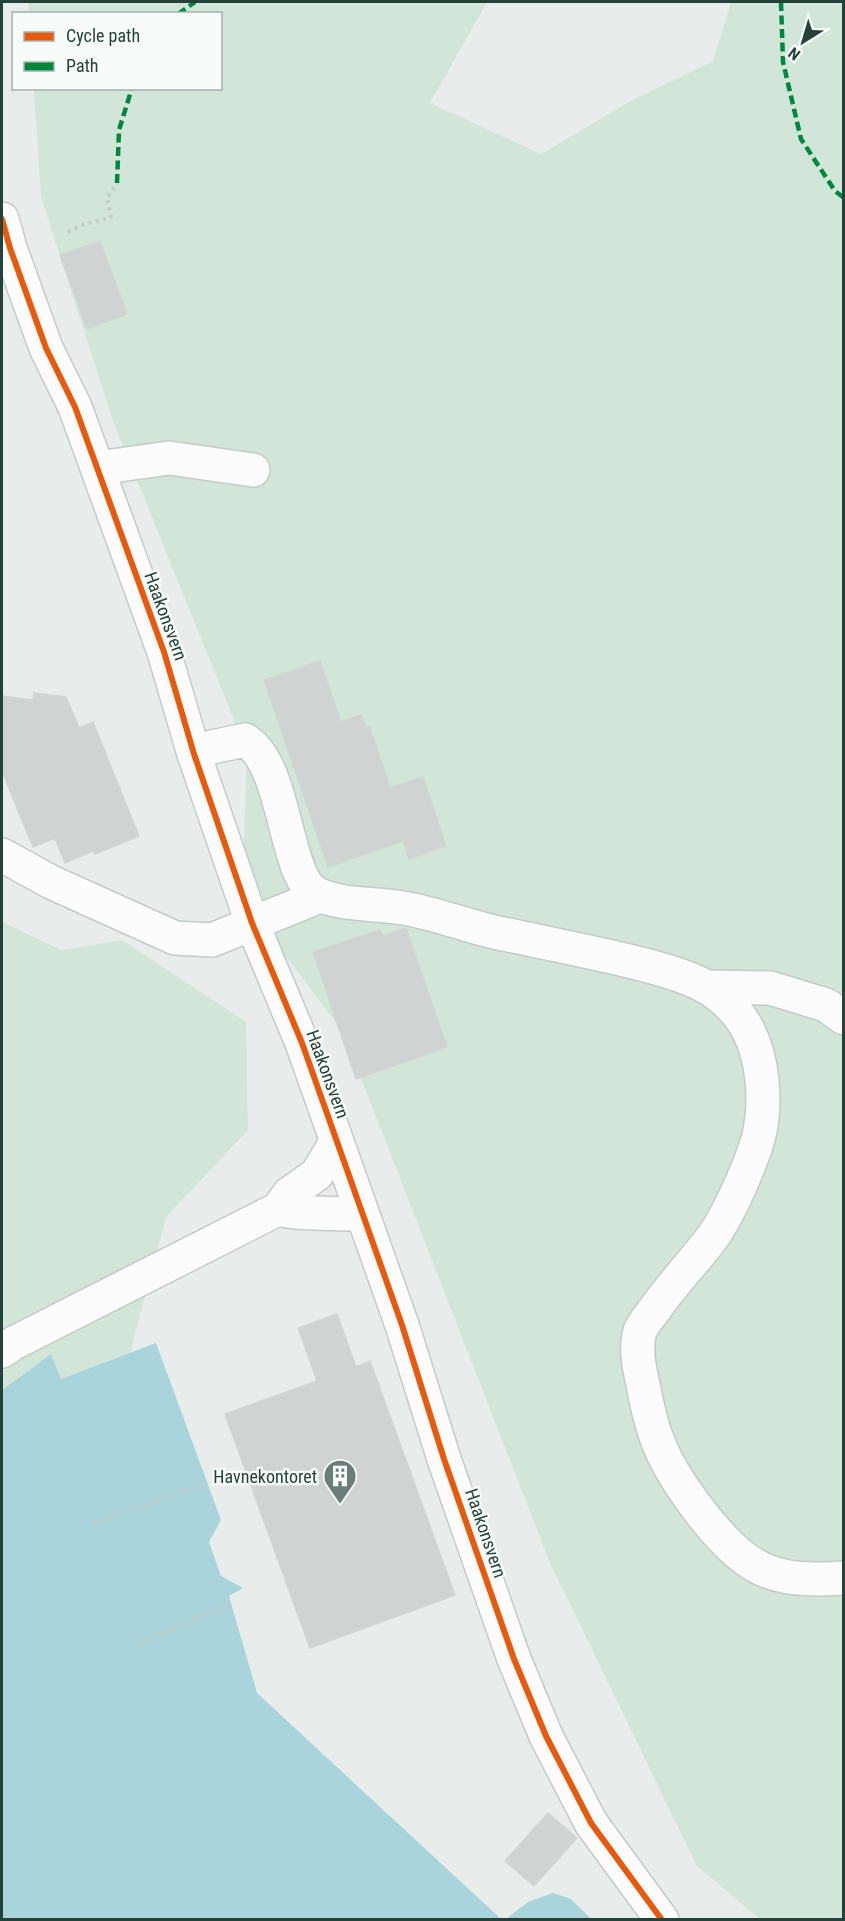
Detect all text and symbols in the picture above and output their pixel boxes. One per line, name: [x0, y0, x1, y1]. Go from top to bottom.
legend: [12, 12, 222, 90]
north arrow: [773, 12, 833, 72]
text: Cycle path: [66, 25, 140, 46]
text: N: [785, 43, 804, 64]
text: Path: [66, 55, 99, 76]
street label: Haakonsvern: [140, 569, 192, 663]
street label: Haakonsvern: [302, 1027, 354, 1121]
building icon: Havnekontoret: [322, 1458, 358, 1505]
place label: Havnekontoret: [213, 1466, 317, 1487]
street label: Haakonsvern: [461, 1486, 511, 1580]

